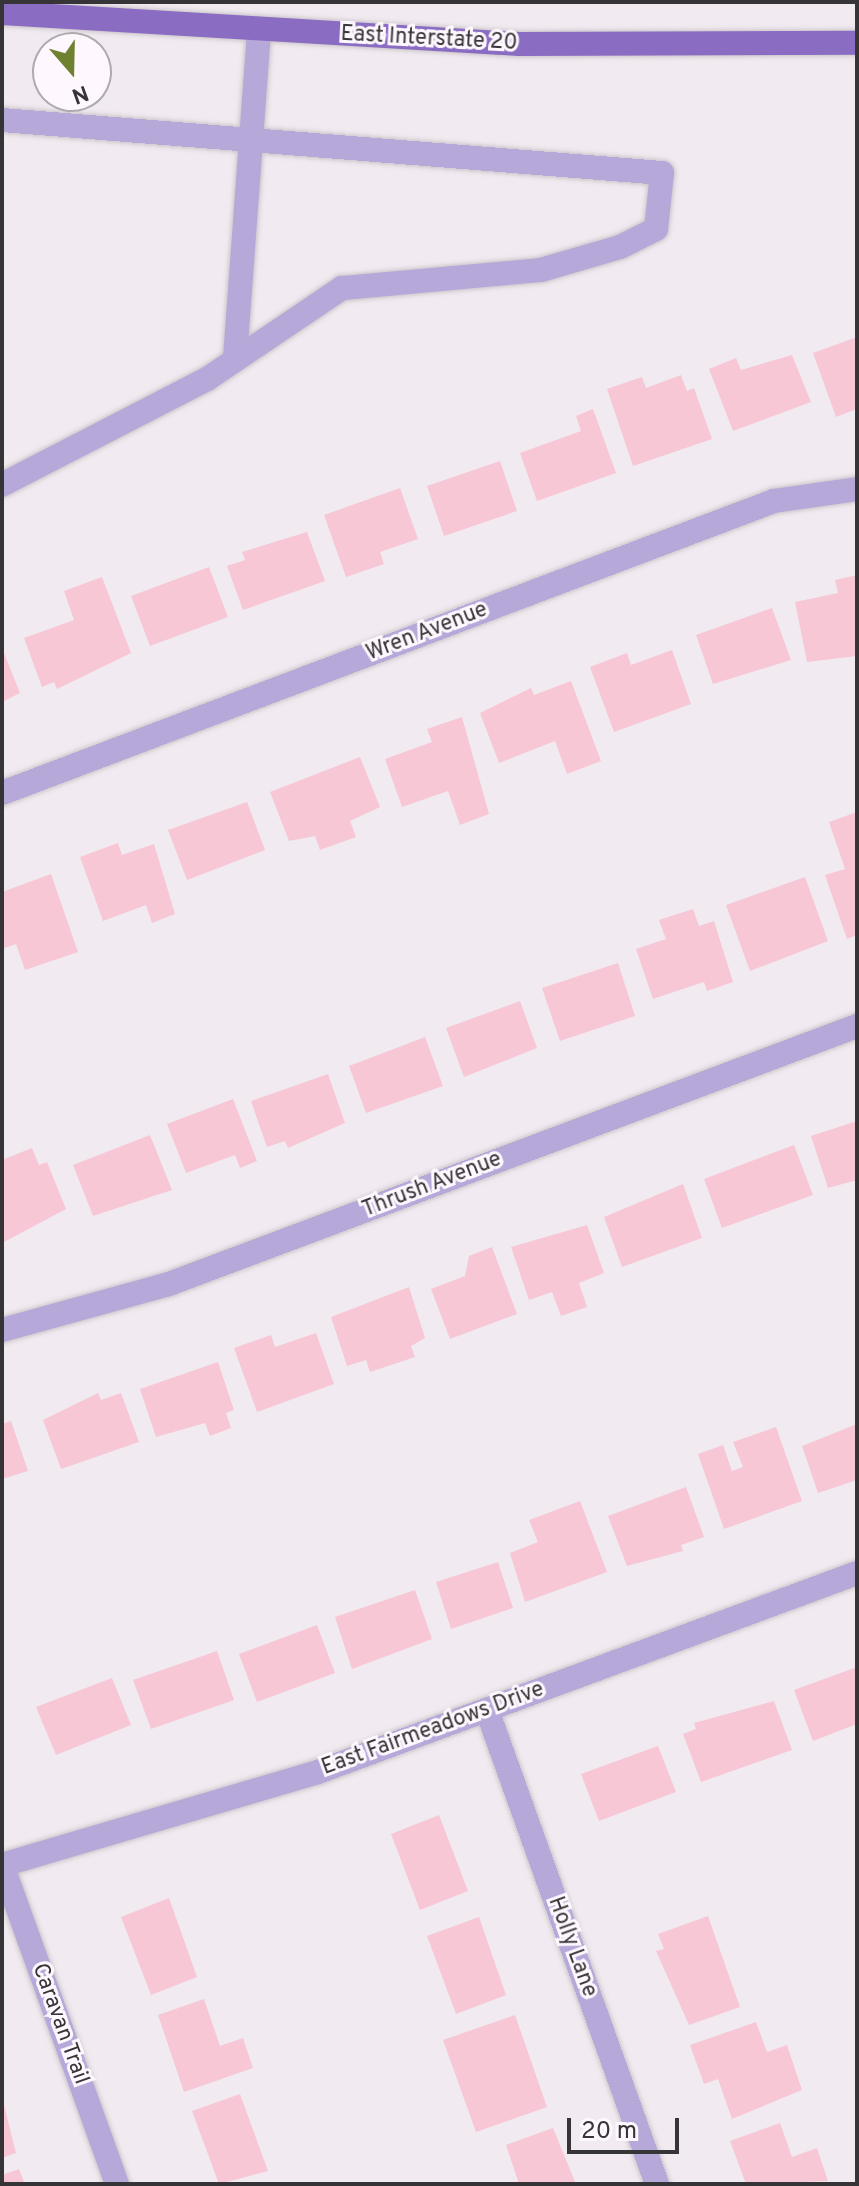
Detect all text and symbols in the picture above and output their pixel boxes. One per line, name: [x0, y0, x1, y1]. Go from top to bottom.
street label: East Interstate 20: [340, 21, 518, 57]
north arrow: [32, 32, 112, 112]
text: N: [68, 78, 92, 109]
street label: Wren Avenue: [362, 597, 492, 667]
street label: Thrush Avenue: [358, 1146, 506, 1224]
street label: East Fairmeadows Drive: [318, 1676, 548, 1782]
street label: Holly Lane: [542, 1893, 602, 2001]
street label: Caravan Trail: [26, 1959, 94, 2089]
scale bar: [571, 2102, 683, 2152]
text: 20 m: [581, 2117, 637, 2147]

